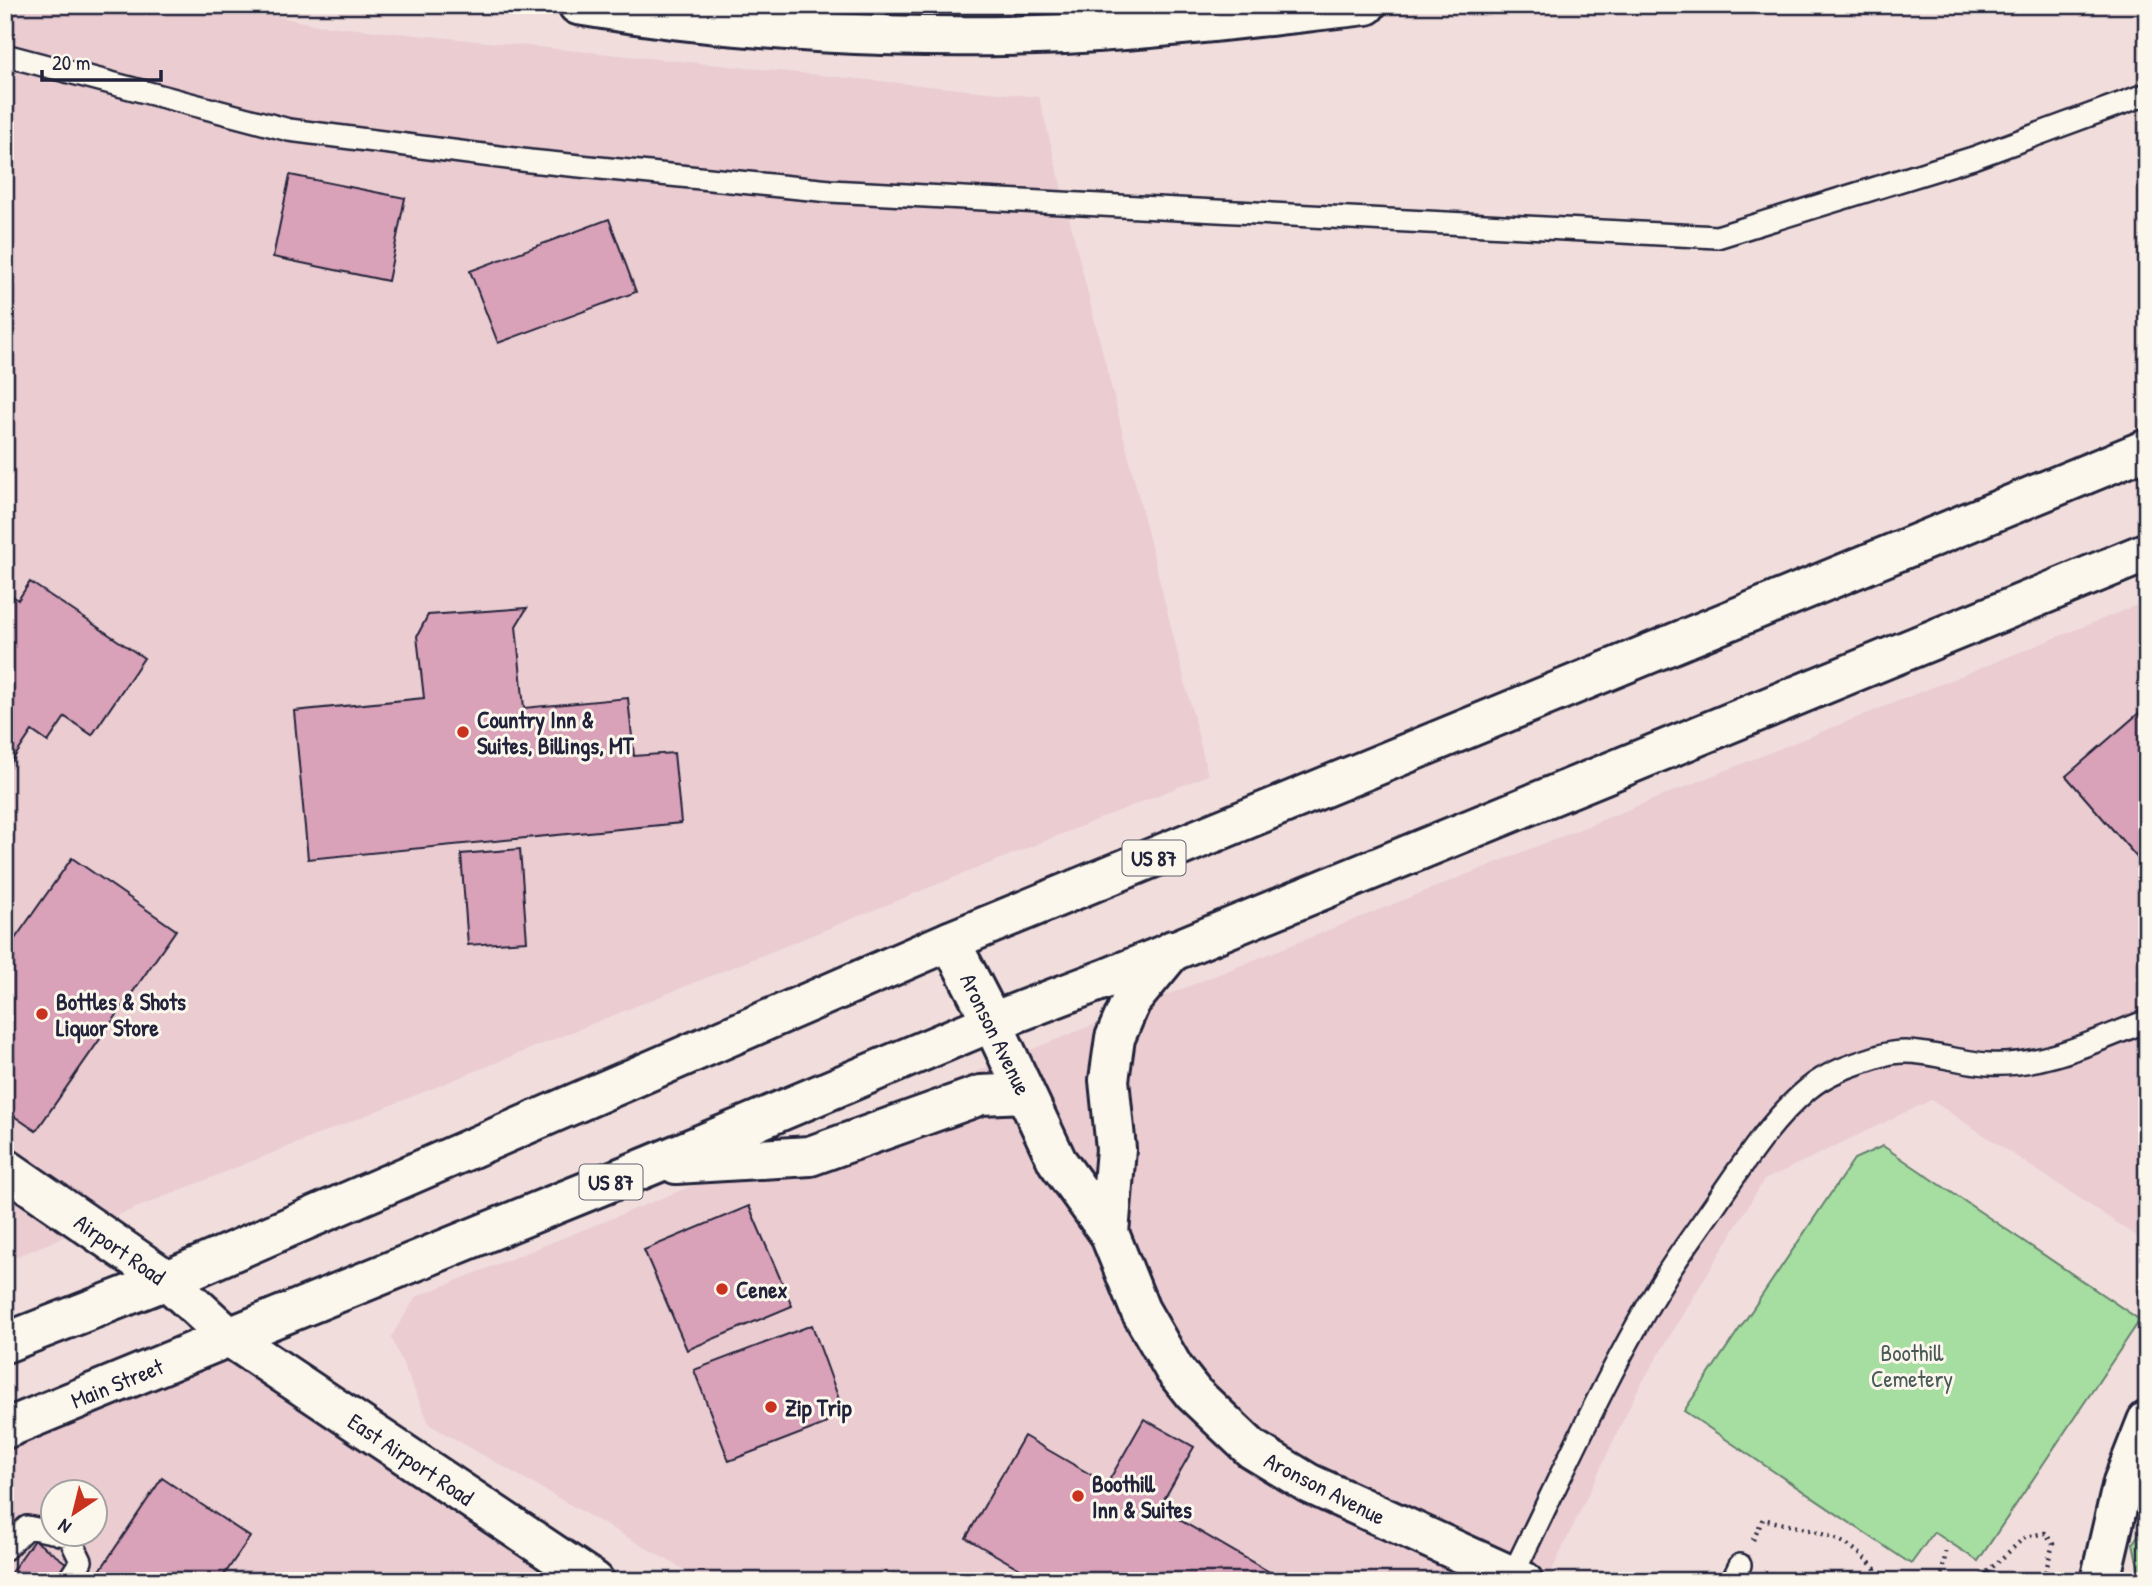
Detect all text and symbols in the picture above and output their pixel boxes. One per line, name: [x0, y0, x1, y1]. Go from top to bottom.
scale bar: [42, 38, 161, 82]
text: 20 m: [52, 48, 90, 77]
place label: Country Inn & Suites, Billings, MT: [477, 704, 635, 762]
marker: Country Inn & Suites, Billings, MT: [455, 724, 471, 740]
road number: US 87: [1122, 840, 1186, 876]
street label: Aronson Avenue: [953, 968, 1039, 1100]
place label: Bottles & Shots Liquor Store: [56, 986, 186, 1044]
marker: Bottles & Shots Liquor Store: [34, 1006, 50, 1022]
road number: US 87: [580, 1164, 642, 1200]
street label: Airport Road: [68, 1206, 172, 1292]
place label: Cenex: [736, 1274, 788, 1305]
marker: Cenex: [714, 1281, 730, 1297]
park label: Boothill Cemetery: [1871, 1337, 1953, 1394]
street label: Main Street: [66, 1350, 169, 1416]
place label: Zip Trip: [785, 1392, 852, 1424]
marker: Zip Trip: [763, 1399, 779, 1415]
street label: East Airport Road: [342, 1406, 480, 1513]
street label: Aronson Avenue: [1259, 1444, 1391, 1532]
place label: Boothill Inn & Suites: [1092, 1468, 1192, 1525]
north arrow: [38, 1478, 108, 1548]
marker: Boothill Inn & Suites: [1070, 1488, 1086, 1504]
text: N: [53, 1513, 76, 1540]

